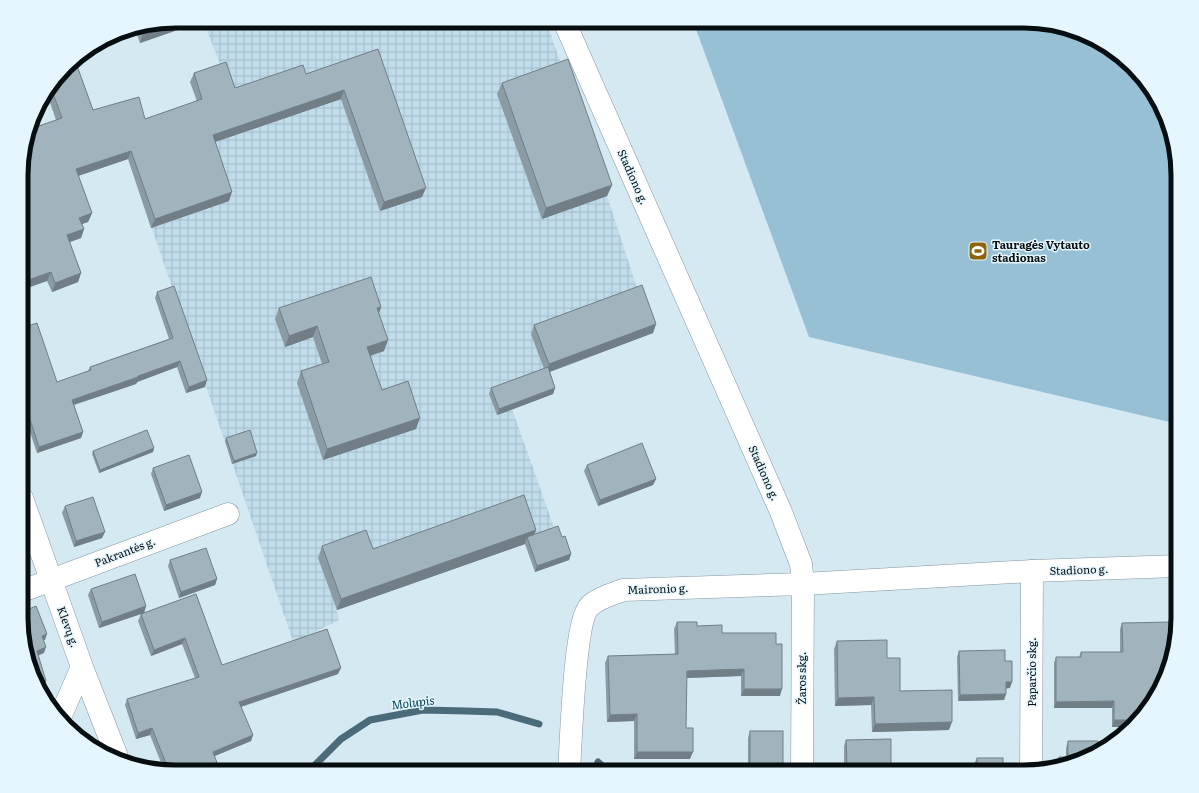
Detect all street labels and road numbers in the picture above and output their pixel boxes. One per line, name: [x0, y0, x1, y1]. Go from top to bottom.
street label: Stadiono g.: [615, 146, 653, 207]
street label: Stadiono g.: [746, 442, 784, 503]
street label: Pakrantės g.: [92, 532, 157, 570]
street label: Stadiono g.: [1049, 560, 1109, 578]
street label: Maironio g.: [627, 579, 689, 597]
street label: Klevų g.: [54, 604, 84, 649]
street label: Paparčio skg.: [1023, 637, 1039, 707]
street label: Žaros skg.: [793, 651, 809, 705]

